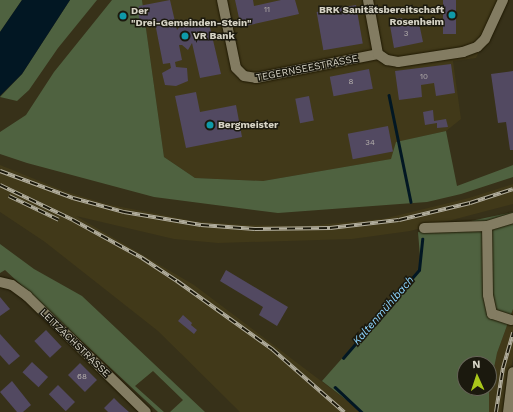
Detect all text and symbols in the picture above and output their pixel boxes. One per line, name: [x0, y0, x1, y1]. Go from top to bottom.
place label: BRK Sanitätsbereitschaft Rosenheim: [319, 3, 444, 26]
place label: Der "Drei-Gemeinden-Stein": [131, 4, 252, 28]
house number: 11: [264, 5, 270, 15]
marker: BRK Sanitätsbereitschaft Rosenheim: [447, 10, 457, 20]
marker: Der "Drei-Gemeinden-Stein": [118, 11, 128, 21]
house number: 3: [404, 29, 408, 39]
place label: VR Bank: [193, 30, 235, 42]
marker: VR Bank: [180, 31, 190, 41]
street label: TEGERNSEESTRASSE: [255, 52, 359, 84]
house number: 10: [420, 72, 428, 82]
house number: 8: [349, 77, 353, 87]
place label: Bergmeister: [218, 119, 278, 131]
marker: Bergmeister: [205, 120, 215, 130]
house number: 34: [365, 138, 375, 148]
water label: Kaltenmühlbach: [351, 274, 417, 348]
street label: LEITZACHSTRASSE: [37, 306, 113, 380]
north arrow: [457, 356, 497, 396]
text: N: [472, 358, 481, 371]
house number: 68: [77, 372, 87, 382]

